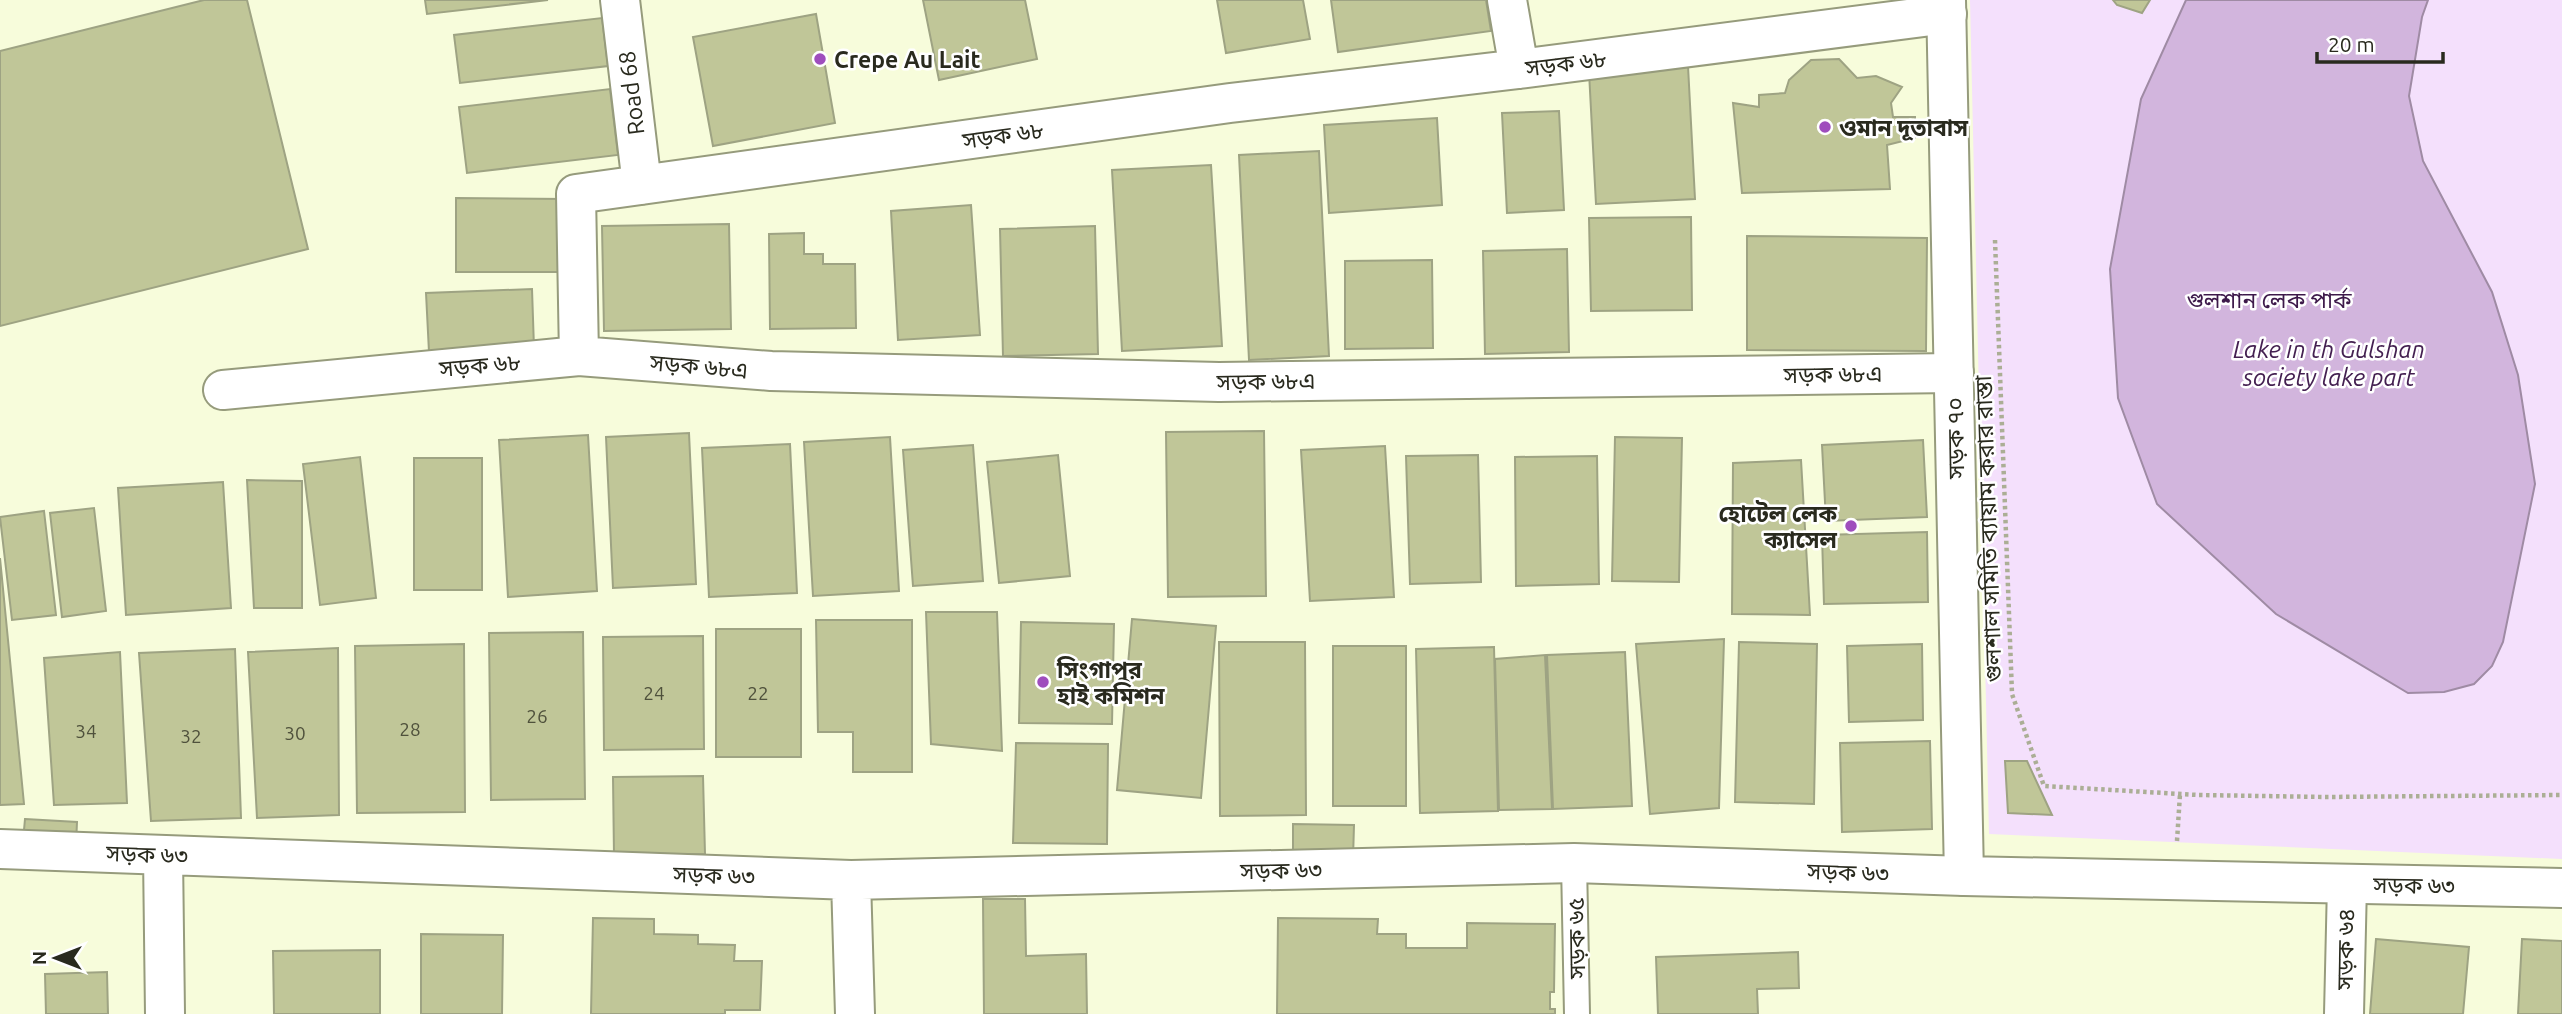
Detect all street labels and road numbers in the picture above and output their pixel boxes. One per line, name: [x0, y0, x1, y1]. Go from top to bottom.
street label: সড়ক ৬৮: [1523, 46, 1608, 81]
street label: Road 68: [613, 50, 649, 136]
street label: সড়ক ৬৮: [960, 117, 1045, 153]
street label: সড়ক ৬৮: [437, 349, 522, 381]
street label: সড়ক ৬৮এ: [648, 349, 749, 383]
street label: সড়ক ৬৮এ: [1783, 361, 1882, 387]
street label: সড়ক ৬৮এ: [1216, 368, 1315, 394]
street label: গুলশাল সমিতি ব্যায়াম করার রাস্তা: [1970, 374, 2006, 683]
street label: সড়ক ৭০: [1942, 397, 1968, 480]
street label: সড়ক ৬৩: [105, 840, 189, 868]
street label: সড়ক ৬৩: [1239, 857, 1322, 883]
street label: সড়ক ৬৩: [1806, 858, 1890, 886]
street label: সড়ক ৬৩: [672, 861, 756, 889]
street label: সড়ক ৬৩: [2372, 872, 2455, 898]
street label: সড়ক ৬৫: [1563, 897, 1589, 980]
street label: সড়ক ৬৪: [2332, 908, 2358, 991]

